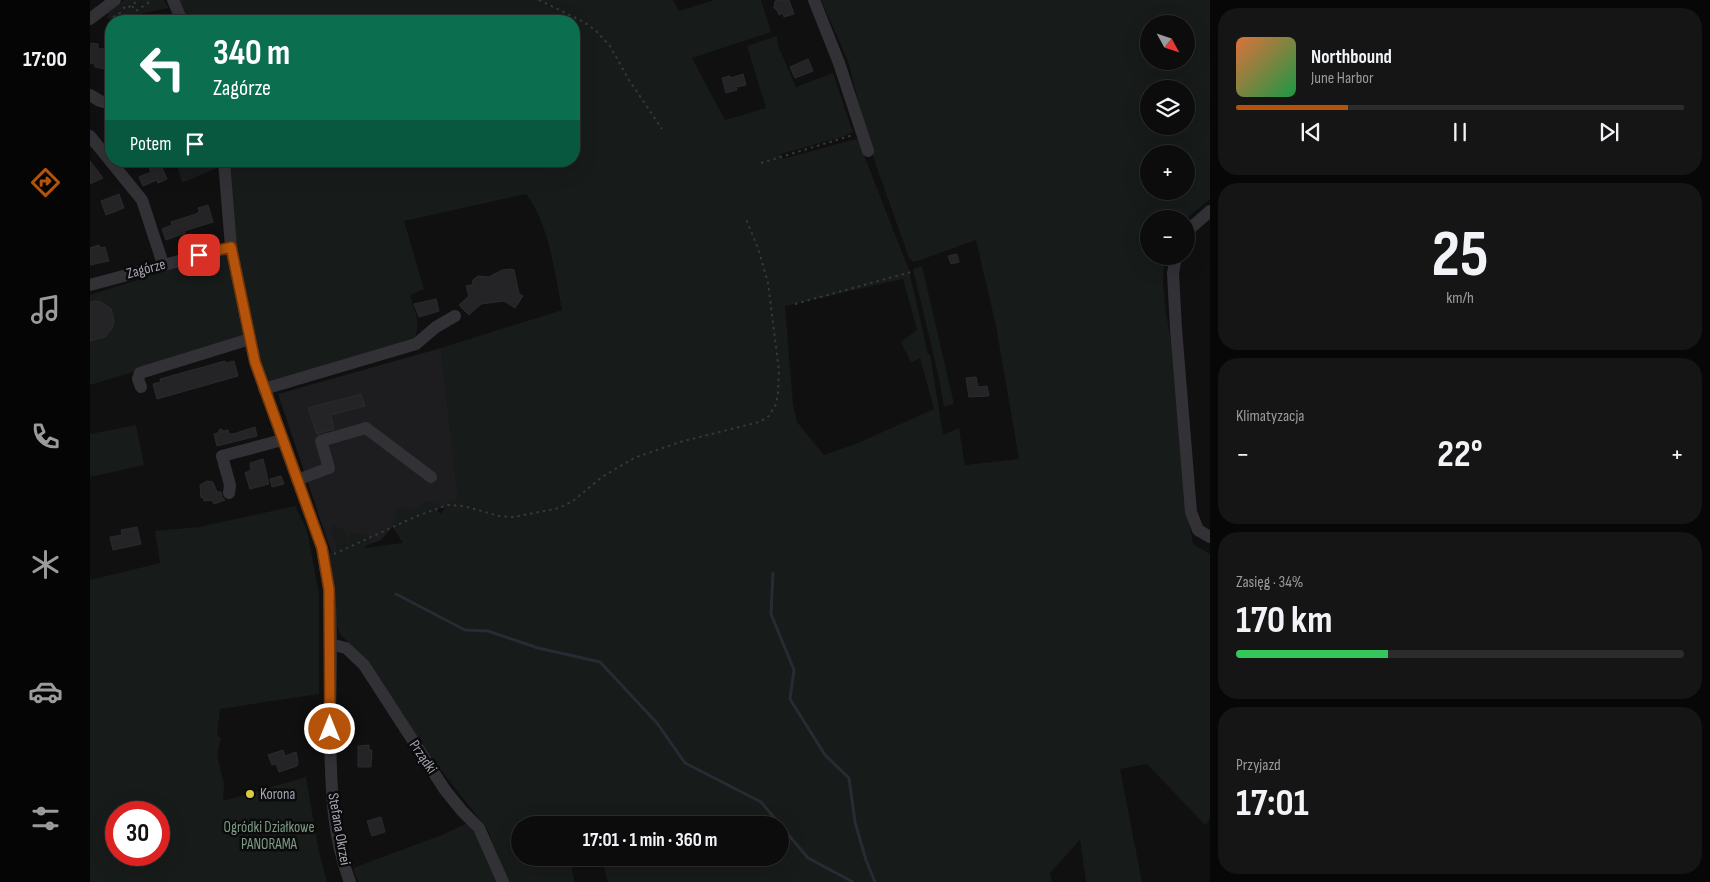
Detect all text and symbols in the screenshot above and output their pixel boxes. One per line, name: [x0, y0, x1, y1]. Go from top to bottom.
north arrow: [1140, 15, 1195, 70]
map controls: [1140, 15, 1195, 265]
text: 340 m: [213, 32, 290, 75]
icon: left: [130, 35, 195, 100]
text: 17:00: [23, 46, 67, 73]
text: Northbound: [1311, 46, 1392, 69]
text: June Harbor: [1311, 69, 1374, 88]
text: Zagórze: [213, 75, 271, 102]
button: layers: [1140, 80, 1195, 135]
icon: previous: [1297, 118, 1325, 146]
icon: pause: [1446, 118, 1474, 146]
icon: next: [1595, 118, 1623, 146]
icon: arrive: [181, 130, 209, 158]
text: Potem: [130, 133, 171, 156]
button: +: [1140, 145, 1195, 200]
icon: directions: [28, 165, 63, 200]
button: −: [1140, 210, 1195, 265]
text: 25: [1431, 217, 1489, 295]
pin: [178, 234, 220, 276]
icon: arrive: [185, 241, 213, 269]
street label: Zagórze: [124, 255, 168, 283]
text: km/h: [1446, 289, 1474, 308]
icon: music: [28, 292, 63, 327]
text: Klimatyzacja: [1236, 407, 1305, 426]
icon: phone: [28, 419, 63, 454]
text: 22°: [1437, 432, 1483, 477]
text: −: [1236, 438, 1250, 471]
text: +: [1670, 438, 1684, 471]
icon: climate: [28, 547, 63, 582]
text: Zasięg · 34%: [1236, 573, 1303, 592]
text: 170 km: [1236, 598, 1332, 643]
icon: car: [28, 674, 63, 709]
position arrow: [303, 702, 355, 754]
street label: Prządki: [405, 737, 441, 778]
text: Przyjazd: [1236, 756, 1281, 775]
text: 17:01: [1236, 781, 1309, 826]
place label: Korona: [260, 785, 295, 804]
marker: Korona: [244, 788, 256, 800]
street label: Stefana Okrzei: [323, 791, 355, 867]
icon: filters: [28, 801, 63, 836]
speed limit sign: 30: [105, 801, 170, 866]
park label: Ogródki Działkowe PANORAMA: [224, 818, 314, 854]
text: 17:01 · 1 min · 360 m: [583, 829, 717, 852]

